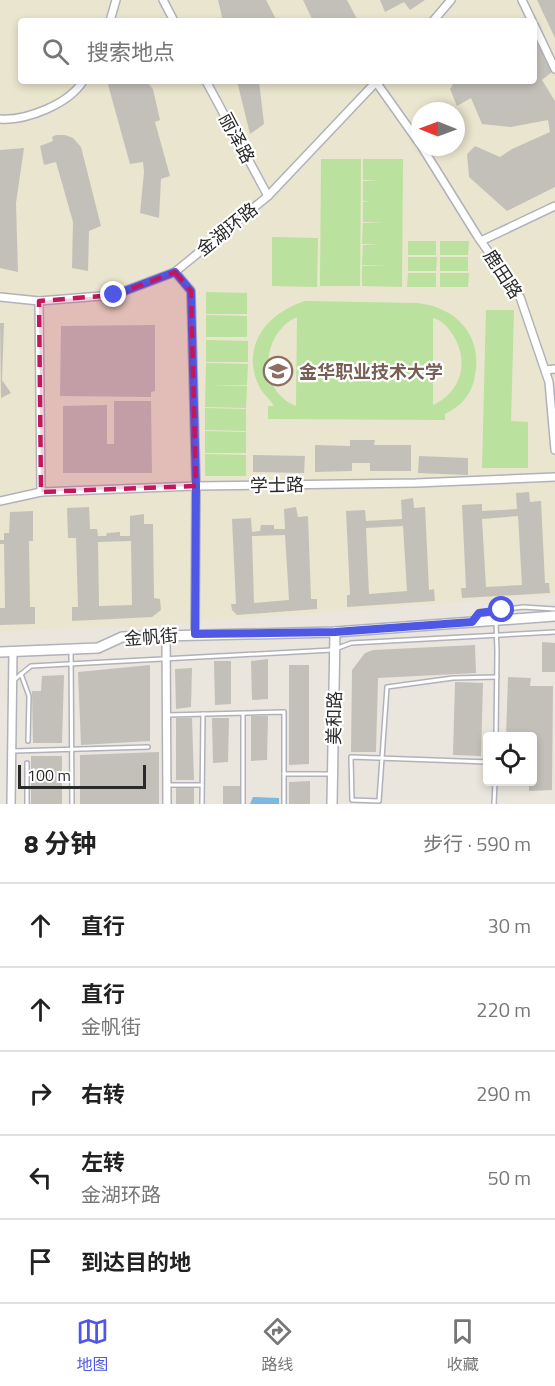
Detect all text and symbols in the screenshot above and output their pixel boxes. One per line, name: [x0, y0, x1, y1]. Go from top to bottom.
search box: [18, 18, 537, 84]
icon: search: [39, 35, 72, 68]
text: 搜索地点: [87, 35, 175, 69]
north arrow: [411, 102, 465, 156]
street label: 丽泽路: [212, 108, 262, 168]
street label: 金湖环路: [191, 196, 263, 262]
street label: 鹿田路: [477, 244, 529, 304]
route end: [100, 281, 126, 307]
school or university icon: 金华职业技术大学: [262, 355, 294, 387]
place label: 金华职业技术大学: [299, 358, 443, 385]
street label: 学士路: [250, 471, 304, 499]
route start: [488, 596, 514, 622]
street label: 金帆街: [123, 622, 179, 652]
street label: 美和路: [320, 691, 348, 745]
map controls: [483, 732, 537, 786]
button: locate: [483, 732, 537, 786]
scale bar: [18, 762, 146, 790]
text: 100 m: [27, 763, 71, 787]
text: 8 分钟: [24, 824, 96, 863]
text: 步行 · 590 m: [423, 828, 531, 859]
icon: ahead: [24, 909, 57, 942]
text: 直行: [81, 909, 125, 943]
text: 30 m: [487, 910, 531, 941]
text: 直行: [81, 977, 125, 1011]
icon: ahead: [24, 993, 57, 1026]
text: 220 m: [476, 994, 531, 1025]
text: 金帆街: [81, 1011, 141, 1042]
icon: right: [24, 1077, 57, 1110]
text: 右转: [81, 1077, 125, 1111]
text: 290 m: [476, 1078, 531, 1109]
text: 左转: [81, 1145, 125, 1179]
icon: left: [24, 1161, 57, 1194]
text: 50 m: [487, 1162, 531, 1193]
text: 金湖环路: [81, 1179, 161, 1210]
icon: arrive: [24, 1245, 57, 1278]
text: 到达目的地: [81, 1245, 191, 1279]
tab: 地图: [76, 1315, 109, 1376]
tab: 路线: [261, 1315, 294, 1376]
tab: 收藏: [446, 1315, 479, 1376]

